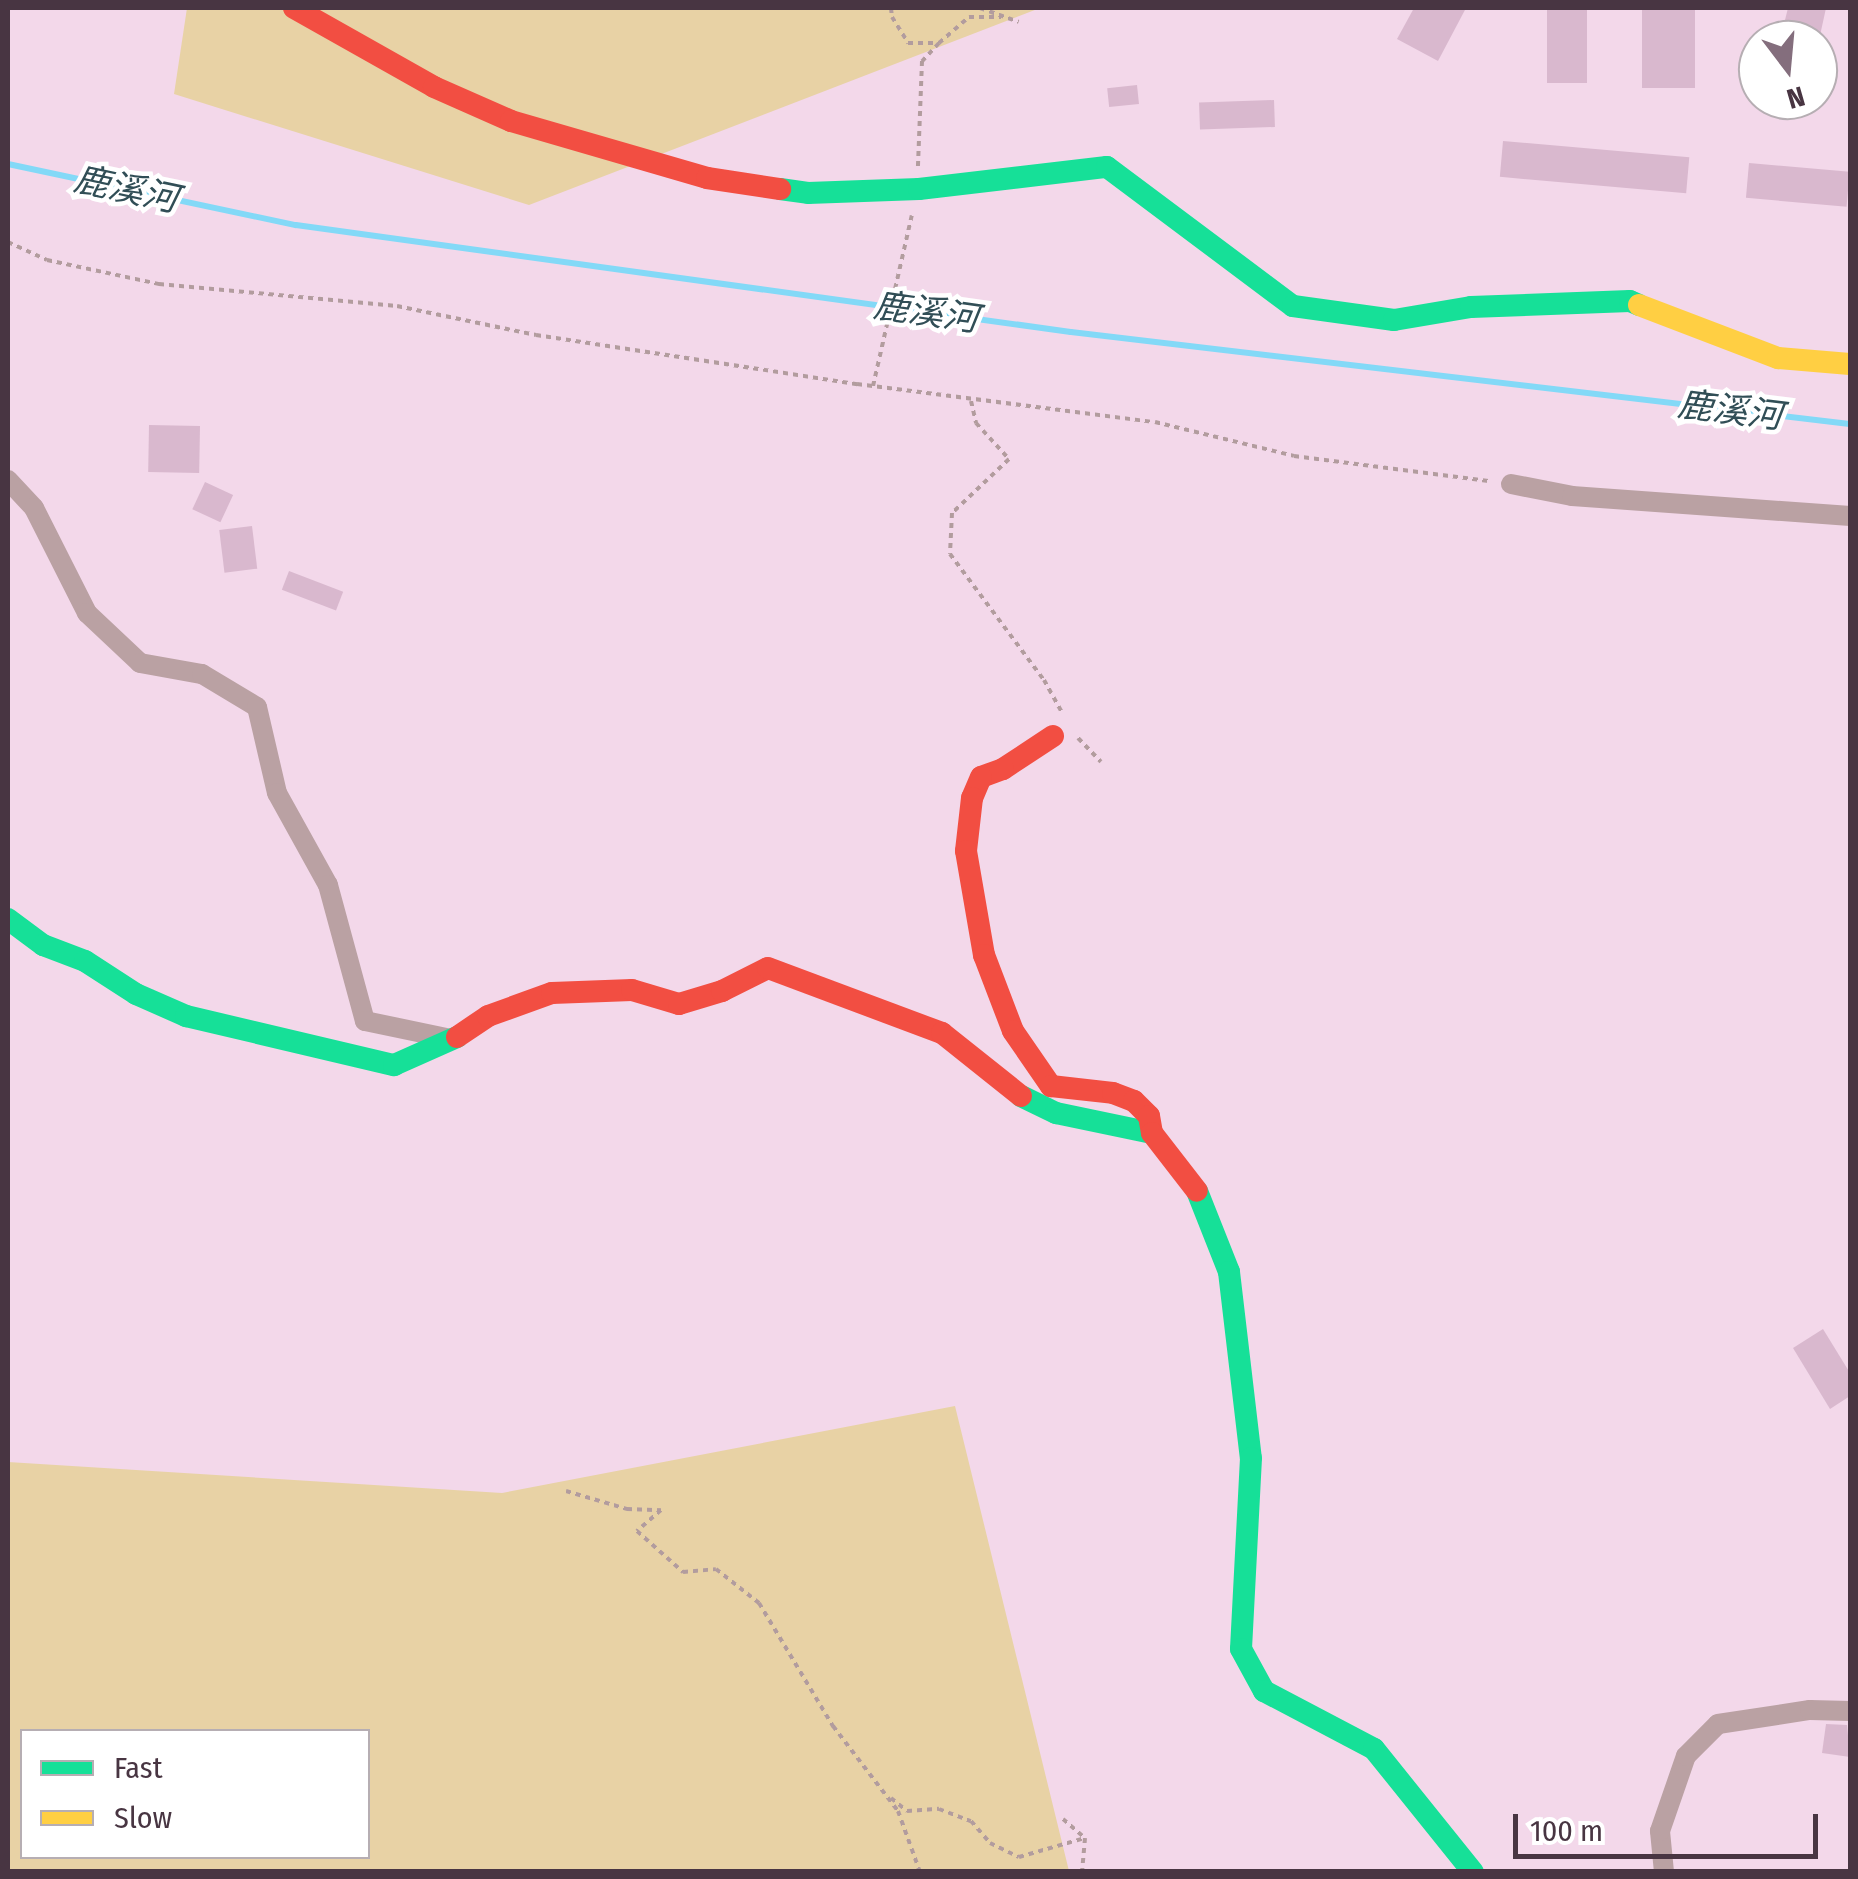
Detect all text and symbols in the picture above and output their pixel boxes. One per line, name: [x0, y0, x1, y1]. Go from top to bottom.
north arrow: [1738, 20, 1838, 120]
text: N: [1783, 79, 1808, 116]
water label: 鹿溪河: [70, 158, 182, 220]
water label: 鹿溪河: [871, 284, 981, 340]
water label: 鹿溪河: [1675, 383, 1785, 437]
legend: [20, 1729, 370, 1859]
text: Fast: [114, 1750, 162, 1786]
scale bar: [1518, 1794, 1823, 1856]
text: Slow: [114, 1800, 172, 1836]
text: 100 m: [1530, 1813, 1603, 1849]

